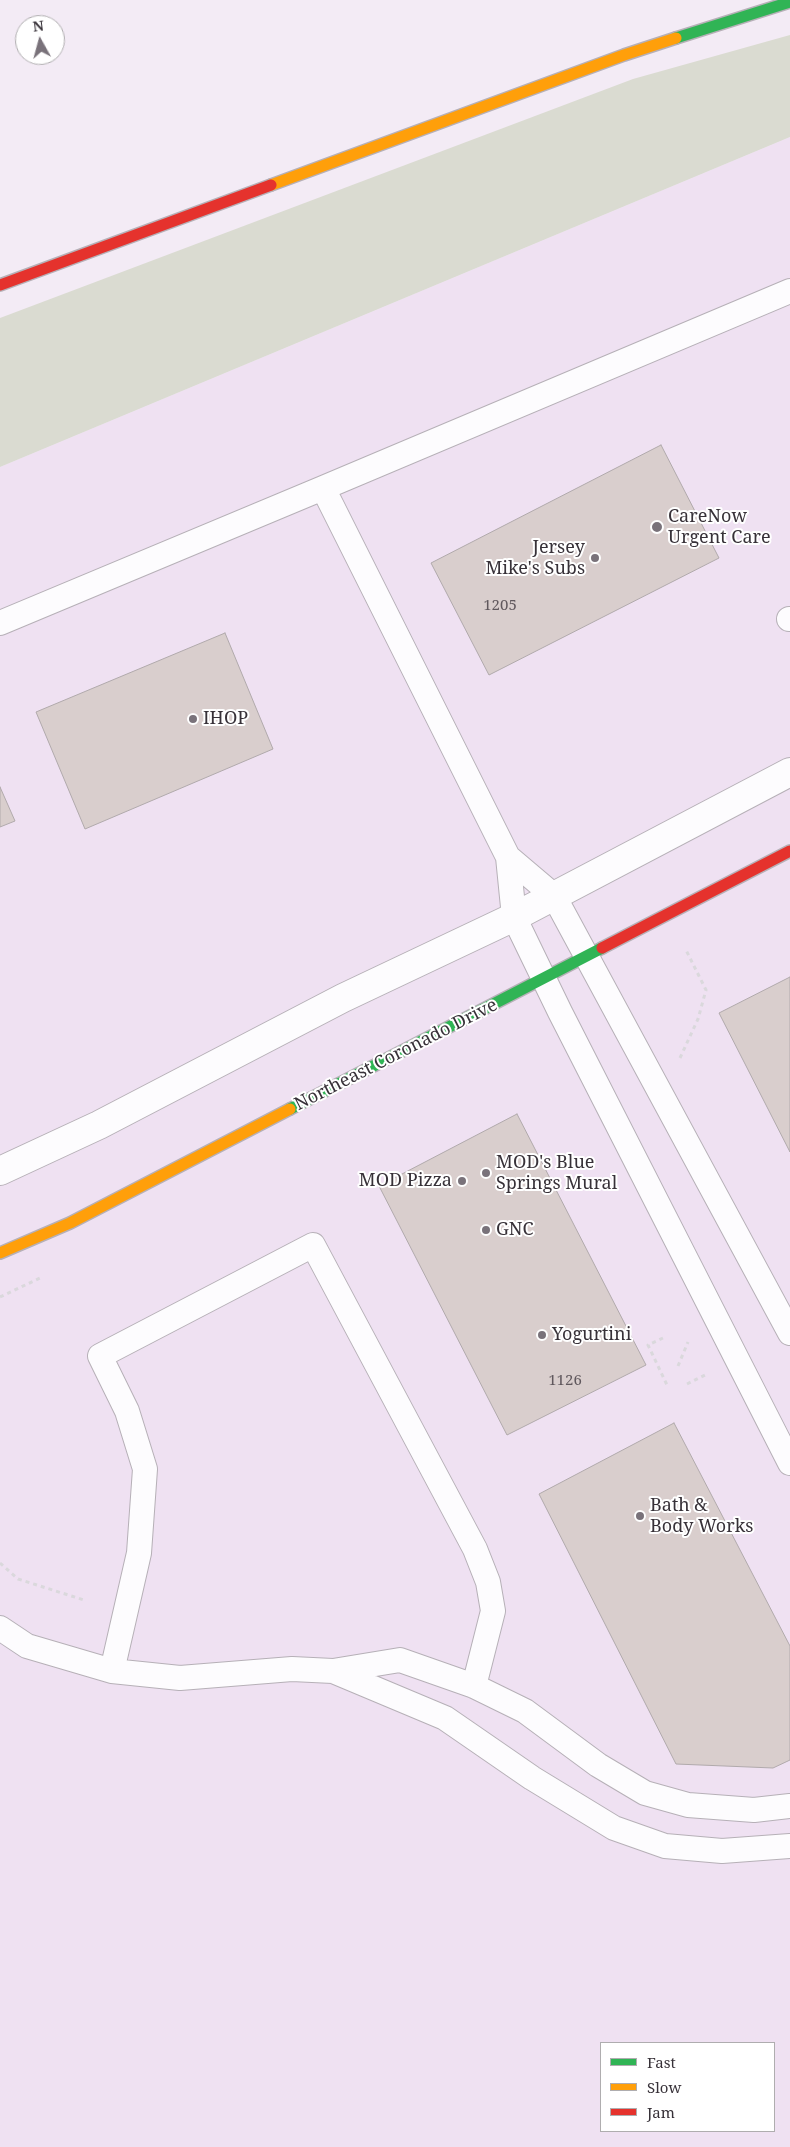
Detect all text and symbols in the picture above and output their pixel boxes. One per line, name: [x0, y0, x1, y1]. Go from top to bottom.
north arrow: [15, 15, 65, 65]
text: N: [32, 16, 45, 36]
place label: CareNow Urgent Care: [668, 506, 771, 548]
marker: CareNow Urgent Care: [650, 520, 664, 534]
place label: Jersey Mike's Subs: [485, 537, 585, 580]
marker: Jersey Mike's Subs: [589, 552, 601, 564]
house number: 1205: [483, 597, 517, 615]
place label: IHOP: [203, 708, 248, 730]
marker: IHOP: [187, 713, 199, 725]
street label: Northeast Coronado Drive: [291, 994, 501, 1116]
place label: MOD's Blue Springs Mural: [496, 1152, 617, 1194]
marker: MOD's Blue Springs Mural: [480, 1167, 492, 1179]
place label: MOD Pizza: [359, 1170, 452, 1192]
marker: MOD Pizza: [456, 1175, 468, 1187]
place label: GNC: [496, 1219, 534, 1241]
marker: GNC: [480, 1224, 492, 1236]
place label: Yogurtini: [552, 1324, 631, 1346]
marker: Yogurtini: [536, 1329, 548, 1341]
house number: 1126: [548, 1372, 582, 1390]
place label: Bath & Body Works: [650, 1495, 753, 1538]
marker: Bath & Body Works: [634, 1510, 646, 1522]
legend: [600, 2042, 775, 2132]
text: Fast: [647, 2052, 676, 2072]
text: Slow: [647, 2077, 681, 2097]
text: Jam: [647, 2102, 675, 2122]

